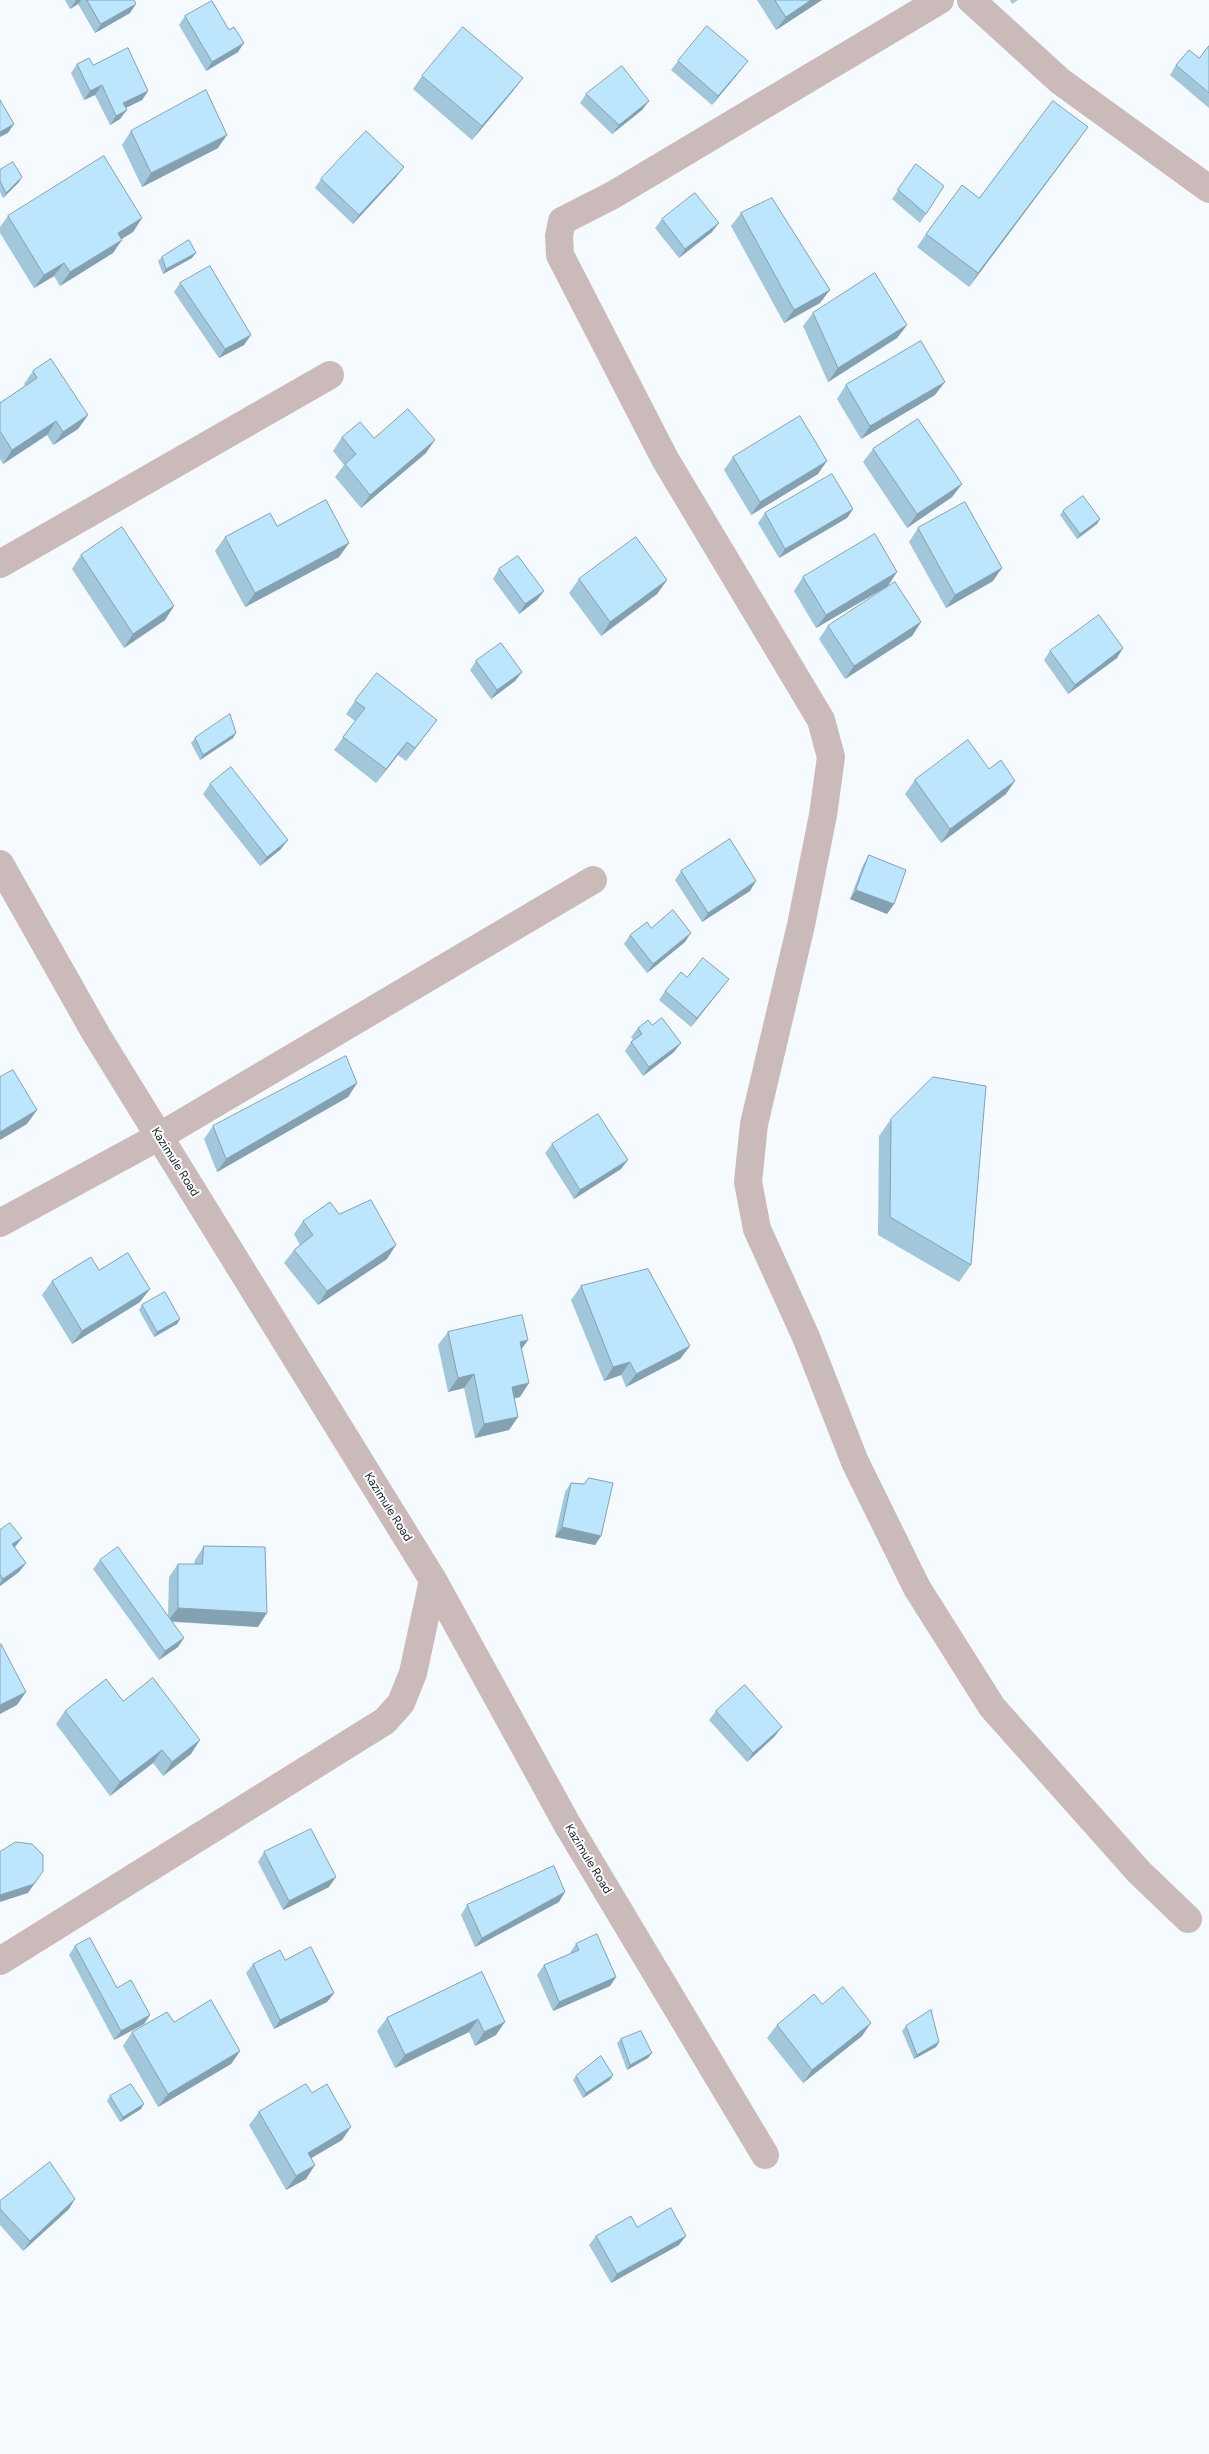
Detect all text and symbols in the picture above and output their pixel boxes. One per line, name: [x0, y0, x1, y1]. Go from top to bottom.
street label: Kazimule Road: [148, 1125, 202, 1199]
street label: Kazimule Road: [361, 1470, 415, 1544]
street label: Kazimule Road: [562, 1822, 614, 1896]

